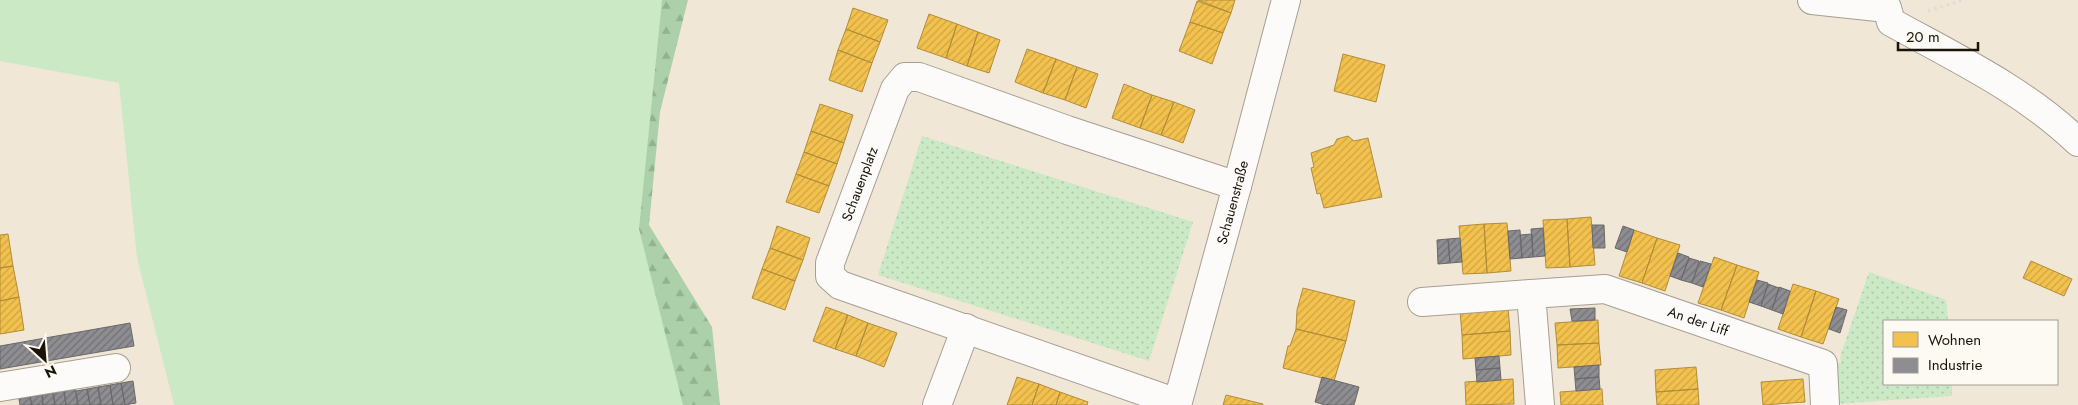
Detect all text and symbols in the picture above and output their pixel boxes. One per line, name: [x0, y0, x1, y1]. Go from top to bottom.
scale bar: [1898, 20, 1978, 52]
text: 20 m: [1906, 26, 1940, 48]
street label: Schauenplatz: [837, 143, 883, 224]
street label: Schauenstraße: [1211, 158, 1253, 247]
street label: An der Liff: [1665, 301, 1732, 341]
legend: [1883, 320, 2058, 385]
text: Wohnen: [1928, 329, 1981, 351]
north arrow: [20, 335, 70, 385]
text: Industrie: [1928, 354, 1983, 376]
text: N: [41, 360, 60, 383]

